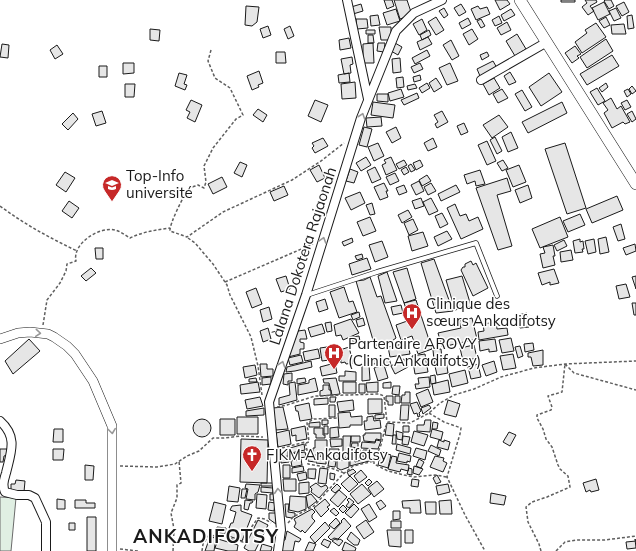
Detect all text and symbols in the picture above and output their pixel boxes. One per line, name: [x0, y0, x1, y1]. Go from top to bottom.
one-way arrow: [357, 113, 366, 120]
street label: Làlana Dokotera Rajaonah: [265, 164, 340, 347]
place label: Top-Info université: [126, 166, 193, 202]
school or university icon: Top-Info université: [101, 174, 123, 202]
one-way arrow: [318, 237, 327, 244]
place label: Clinique des sœurs Ankadifotsy: [426, 294, 556, 330]
hospital icon: Clinique des sœurs Ankadifotsy: [401, 302, 423, 330]
one-way arrow: [35, 328, 41, 337]
place label: Partenaire AROVY (Clinic Ankadifotsy): [348, 334, 481, 370]
hospital icon: Partenaire AROVY (Clinic Ankadifotsy): [323, 342, 345, 370]
one-way arrow: [278, 360, 286, 367]
one-way arrow: [107, 428, 116, 434]
church icon: FJKM Ankadifotsy: [241, 444, 263, 472]
place label: FJKM Ankadifotsy: [266, 445, 388, 464]
one-way arrow: [274, 488, 283, 494]
district label: ANKADIFOTSY: [133, 524, 279, 548]

